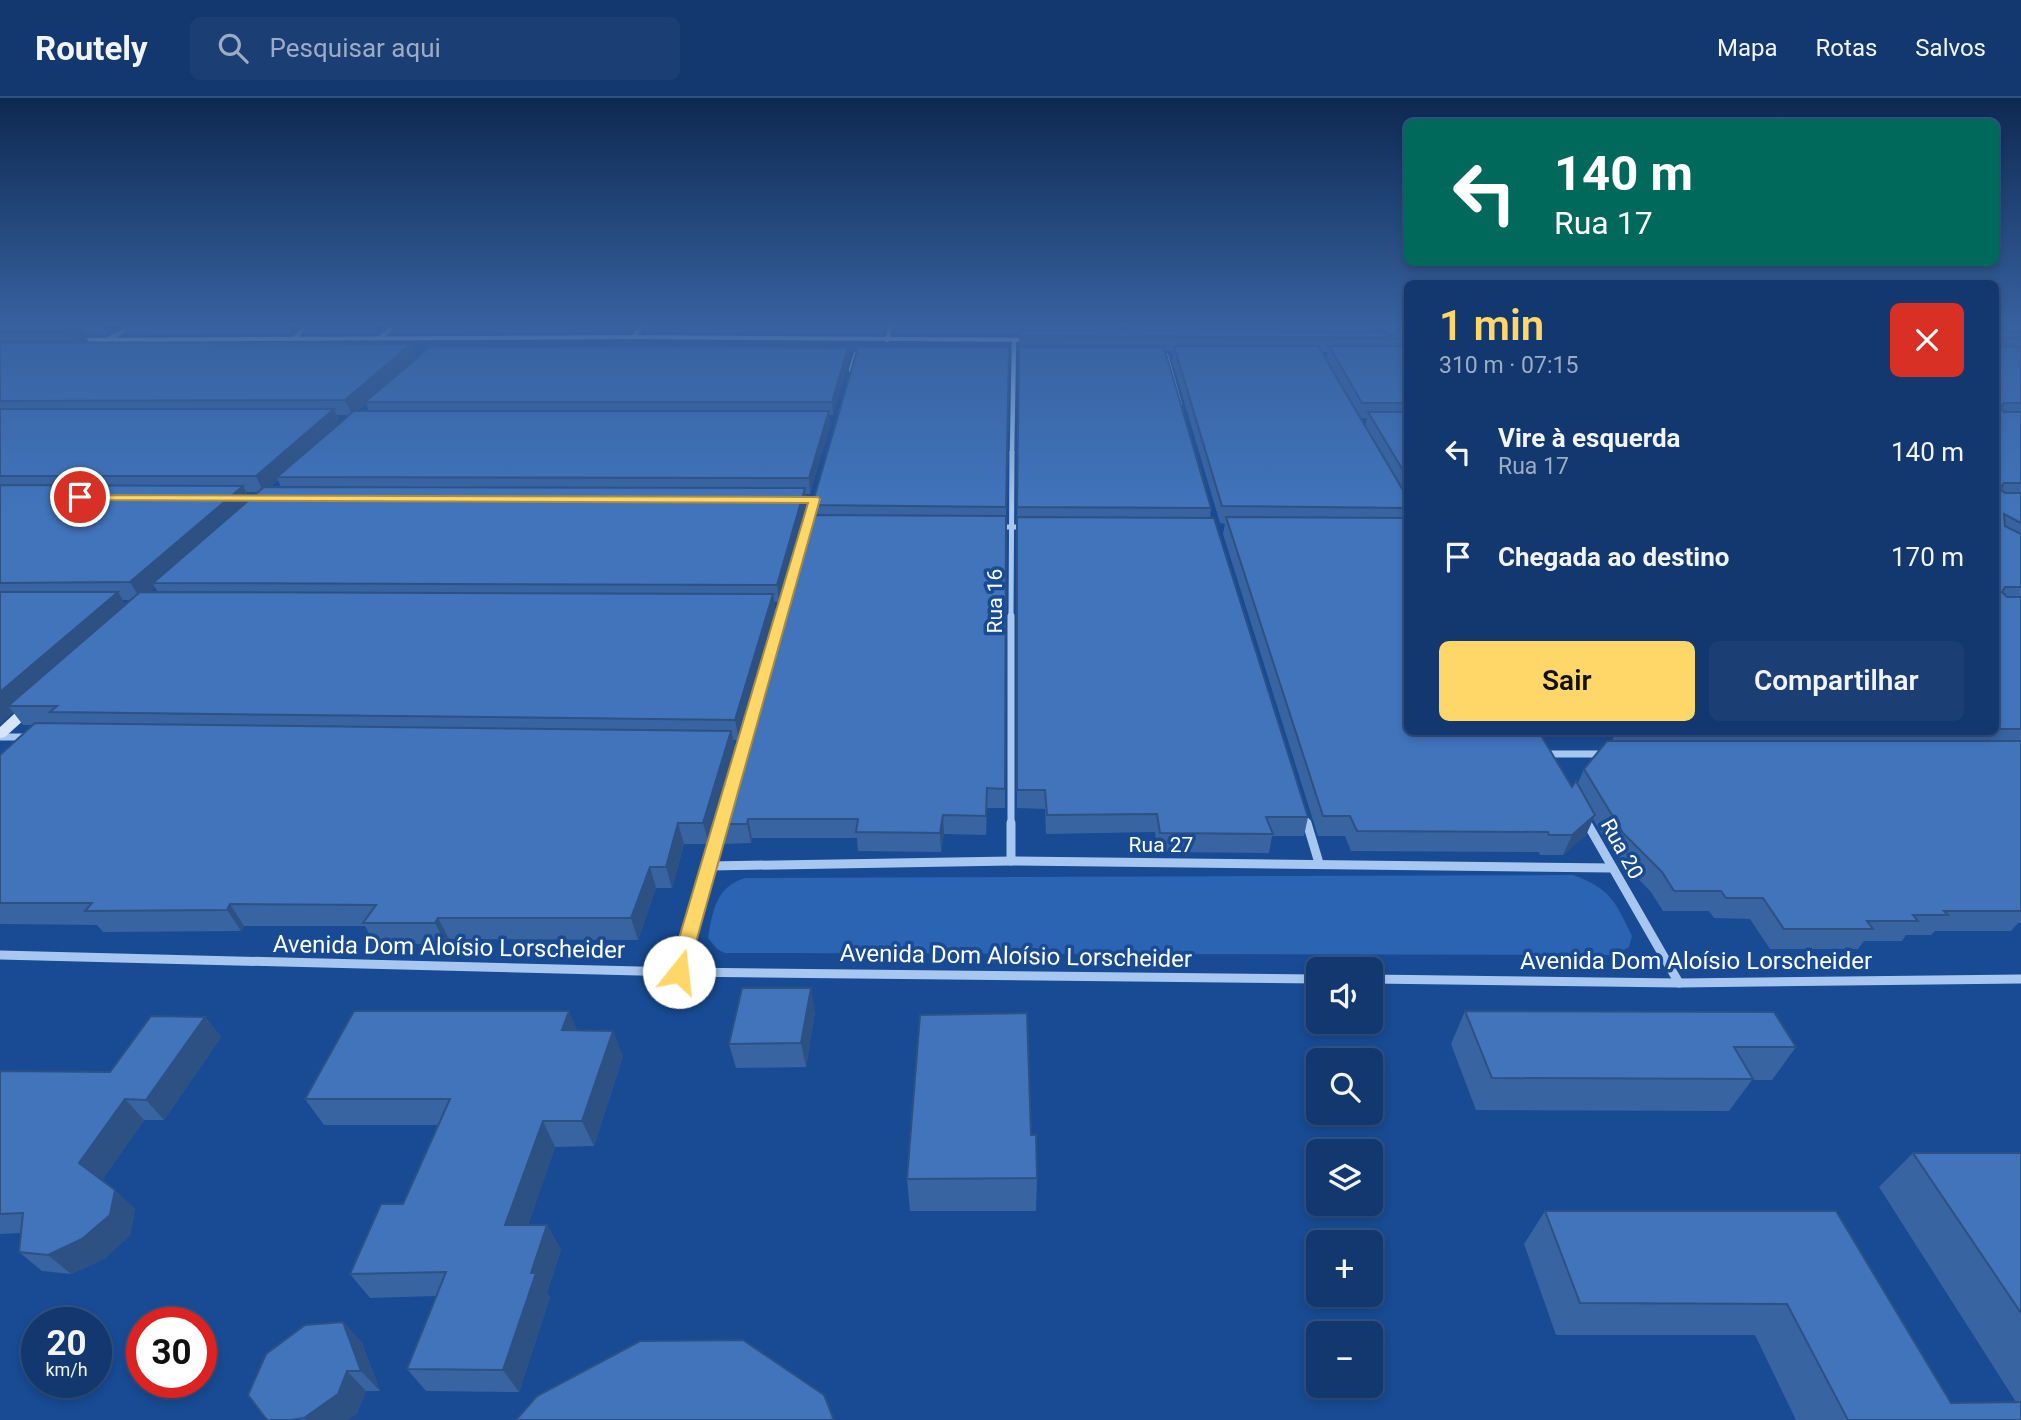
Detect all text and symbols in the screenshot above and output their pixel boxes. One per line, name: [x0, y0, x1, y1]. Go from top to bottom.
search box: [190, 17, 680, 80]
text: Routely: [35, 29, 148, 68]
icon: search: [214, 29, 252, 67]
text: Pesquisar aqui: [270, 33, 441, 63]
text: Mapa: [1717, 34, 1778, 62]
text: Rotas: [1816, 34, 1877, 62]
text: Salvos: [1915, 34, 1986, 62]
text: 140 m: [1554, 145, 1693, 202]
icon: left: [1439, 147, 1530, 238]
text: Rua 17: [1554, 204, 1653, 242]
text: 1 min: [1439, 301, 1544, 350]
button: close: [1890, 303, 1964, 377]
text: 310 m · 07:15: [1439, 352, 1578, 379]
text: Vire à esquerda: [1498, 423, 1681, 453]
icon: left: [1439, 433, 1477, 471]
text: 140 m: [1891, 437, 1964, 467]
text: Rua 17: [1498, 453, 1569, 480]
pin: [50, 467, 110, 527]
icon: arrive: [61, 478, 99, 516]
icon: arrive: [1439, 538, 1477, 576]
text: Chegada ao destino: [1498, 542, 1729, 572]
text: 170 m: [1891, 542, 1964, 572]
street label: Rua 16: [983, 569, 1007, 633]
button: Sair: [1439, 641, 1695, 721]
button: Compartilhar: [1709, 641, 1964, 721]
street label: Rua 20: [1596, 815, 1648, 883]
street label: Rua 27: [1129, 833, 1193, 857]
street label: Avenida Dom Aloísio Lorscheider: [273, 930, 625, 964]
position arrow: [642, 935, 716, 1009]
street label: Avenida Dom Aloísio Lorscheider: [840, 939, 1192, 973]
street label: Avenida Dom Aloísio Lorscheider: [1520, 947, 1872, 975]
map controls: [1306, 957, 1383, 1398]
button: sound: [1306, 957, 1383, 1034]
button: search: [1306, 1048, 1383, 1125]
button: layers: [1306, 1139, 1383, 1216]
button: +: [1306, 1230, 1383, 1307]
speed limit sign: 30: [126, 1307, 217, 1398]
button: −: [1306, 1321, 1383, 1398]
text: 20: [46, 1323, 87, 1364]
text: km/h: [45, 1359, 88, 1380]

